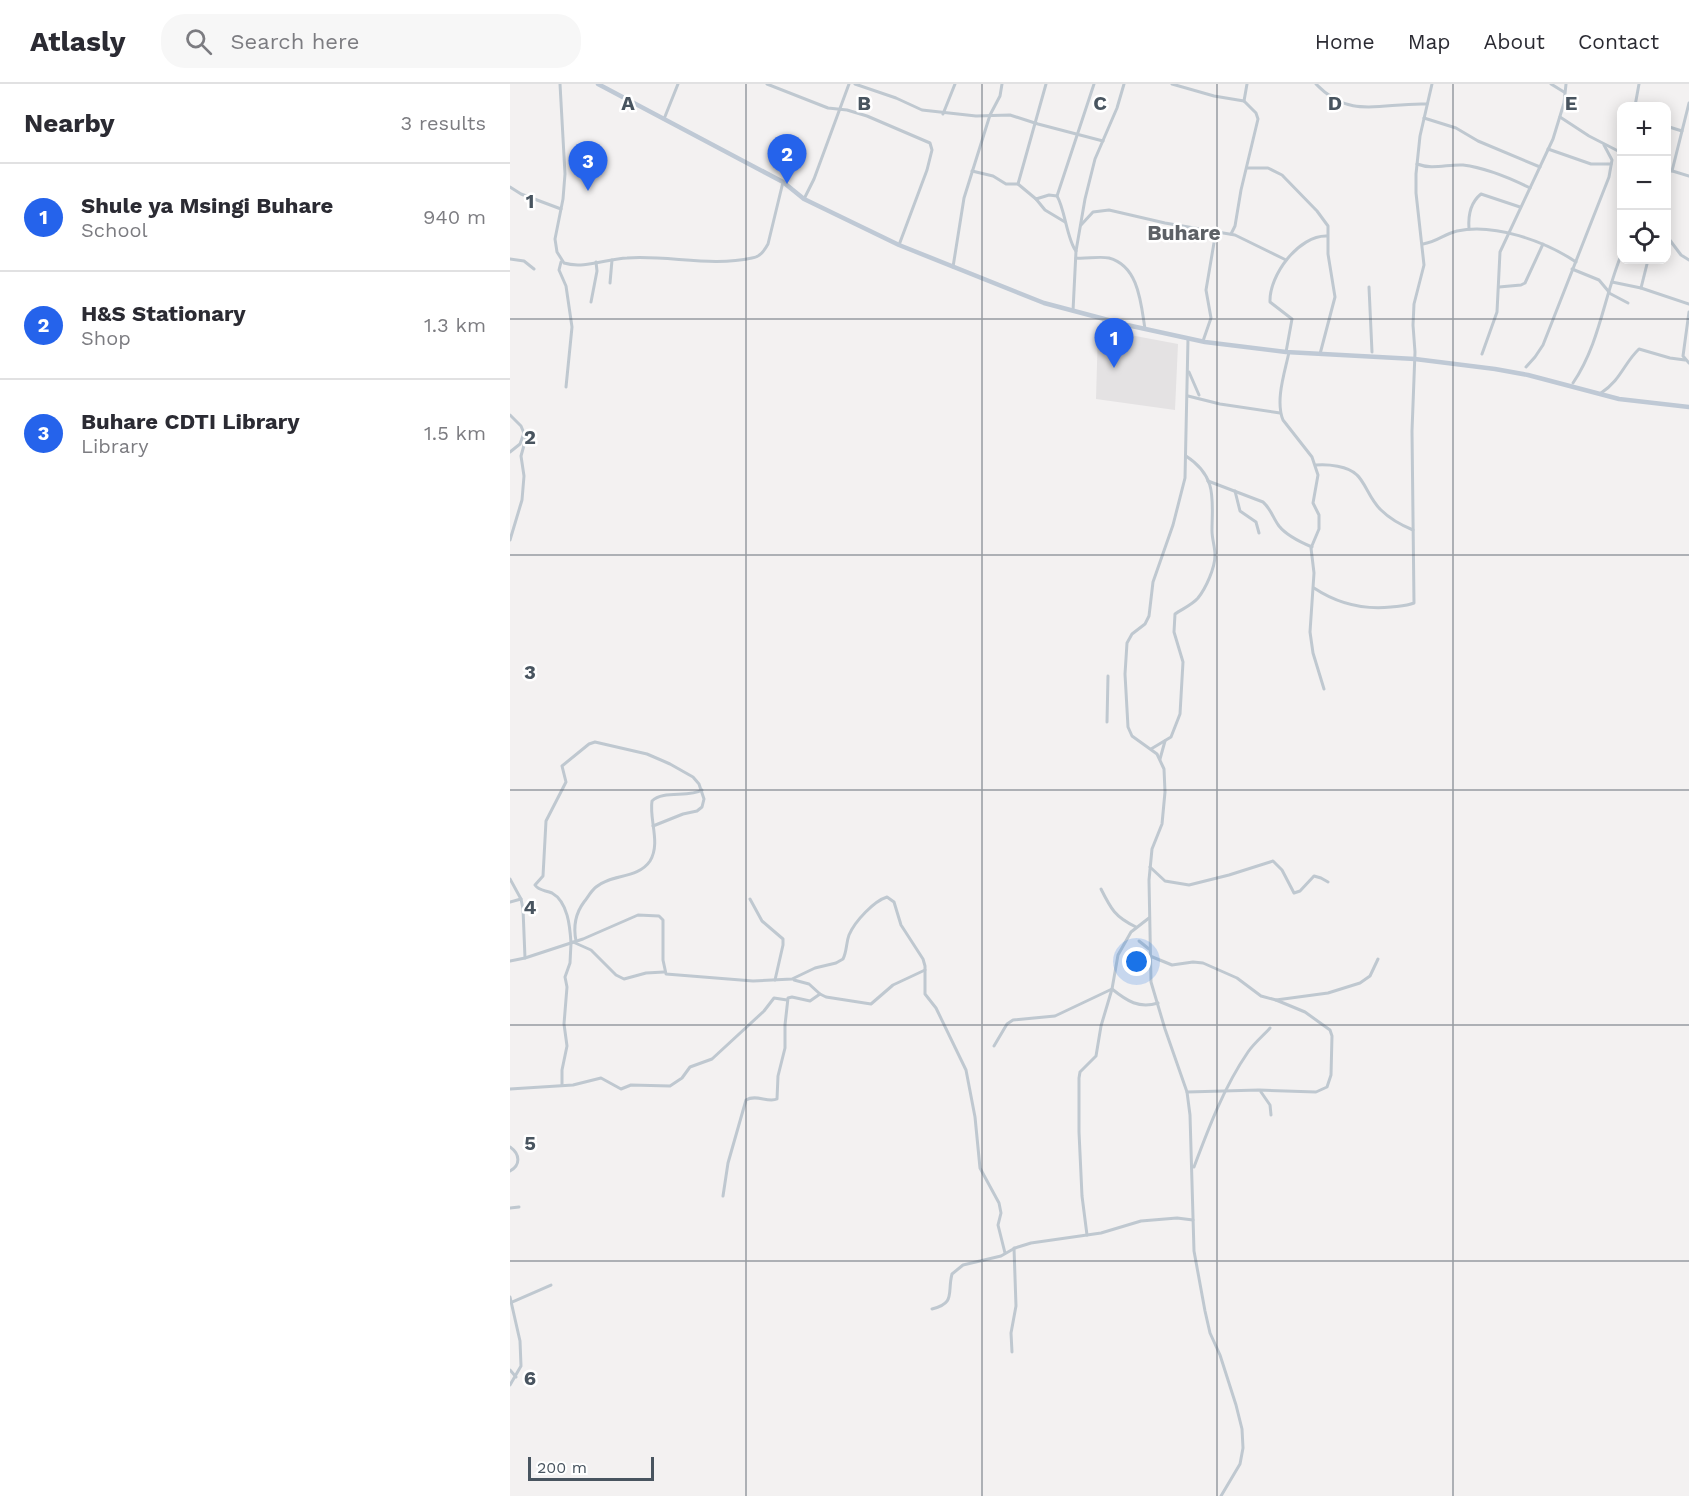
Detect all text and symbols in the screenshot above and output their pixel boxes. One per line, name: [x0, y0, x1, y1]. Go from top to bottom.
search box: [161, 14, 581, 68]
text: Atlasly: [30, 25, 125, 58]
icon: search: [182, 25, 215, 58]
text: Search here: [230, 29, 359, 54]
text: Home: [1315, 29, 1375, 54]
text: Map: [1408, 29, 1451, 54]
text: About: [1484, 29, 1545, 54]
text: Contact: [1578, 29, 1659, 54]
text: A: [621, 91, 635, 115]
text: B: [857, 91, 871, 115]
text: C: [1093, 91, 1107, 115]
text: D: [1328, 91, 1342, 115]
text: E: [1565, 91, 1577, 115]
map controls: [1617, 102, 1671, 264]
button: +: [1617, 102, 1671, 156]
text: Nearby: [24, 108, 115, 138]
text: 3 results: [401, 111, 486, 135]
pin: 2: [768, 135, 806, 184]
pin: 3: [568, 141, 608, 191]
button: −: [1617, 156, 1671, 210]
text: 1: [526, 189, 534, 213]
text: Shule ya Msingi Buhare: [81, 193, 333, 218]
text: 1: [39, 205, 48, 229]
text: 940 m: [423, 205, 486, 229]
button: locate: [1617, 210, 1671, 264]
text: School: [81, 218, 148, 242]
district label: Buhare: [1147, 220, 1221, 245]
text: H&S Stationary: [81, 301, 246, 326]
text: 2: [38, 313, 49, 337]
text: 1.3 km: [424, 313, 486, 337]
pin: 1: [1094, 318, 1134, 368]
text: Shop: [81, 326, 131, 350]
text: Buhare CDTI Library: [81, 409, 300, 434]
text: 3: [38, 421, 49, 445]
text: 1.5 km: [424, 421, 486, 445]
text: 2: [524, 425, 536, 449]
text: Library: [81, 434, 149, 458]
text: 3: [524, 660, 536, 684]
text: 4: [524, 895, 537, 919]
your location: [1122, 947, 1151, 976]
text: 5: [524, 1131, 536, 1155]
text: 6: [524, 1366, 536, 1390]
scale bar: [528, 1454, 654, 1482]
text: 200 m: [537, 1458, 587, 1477]

